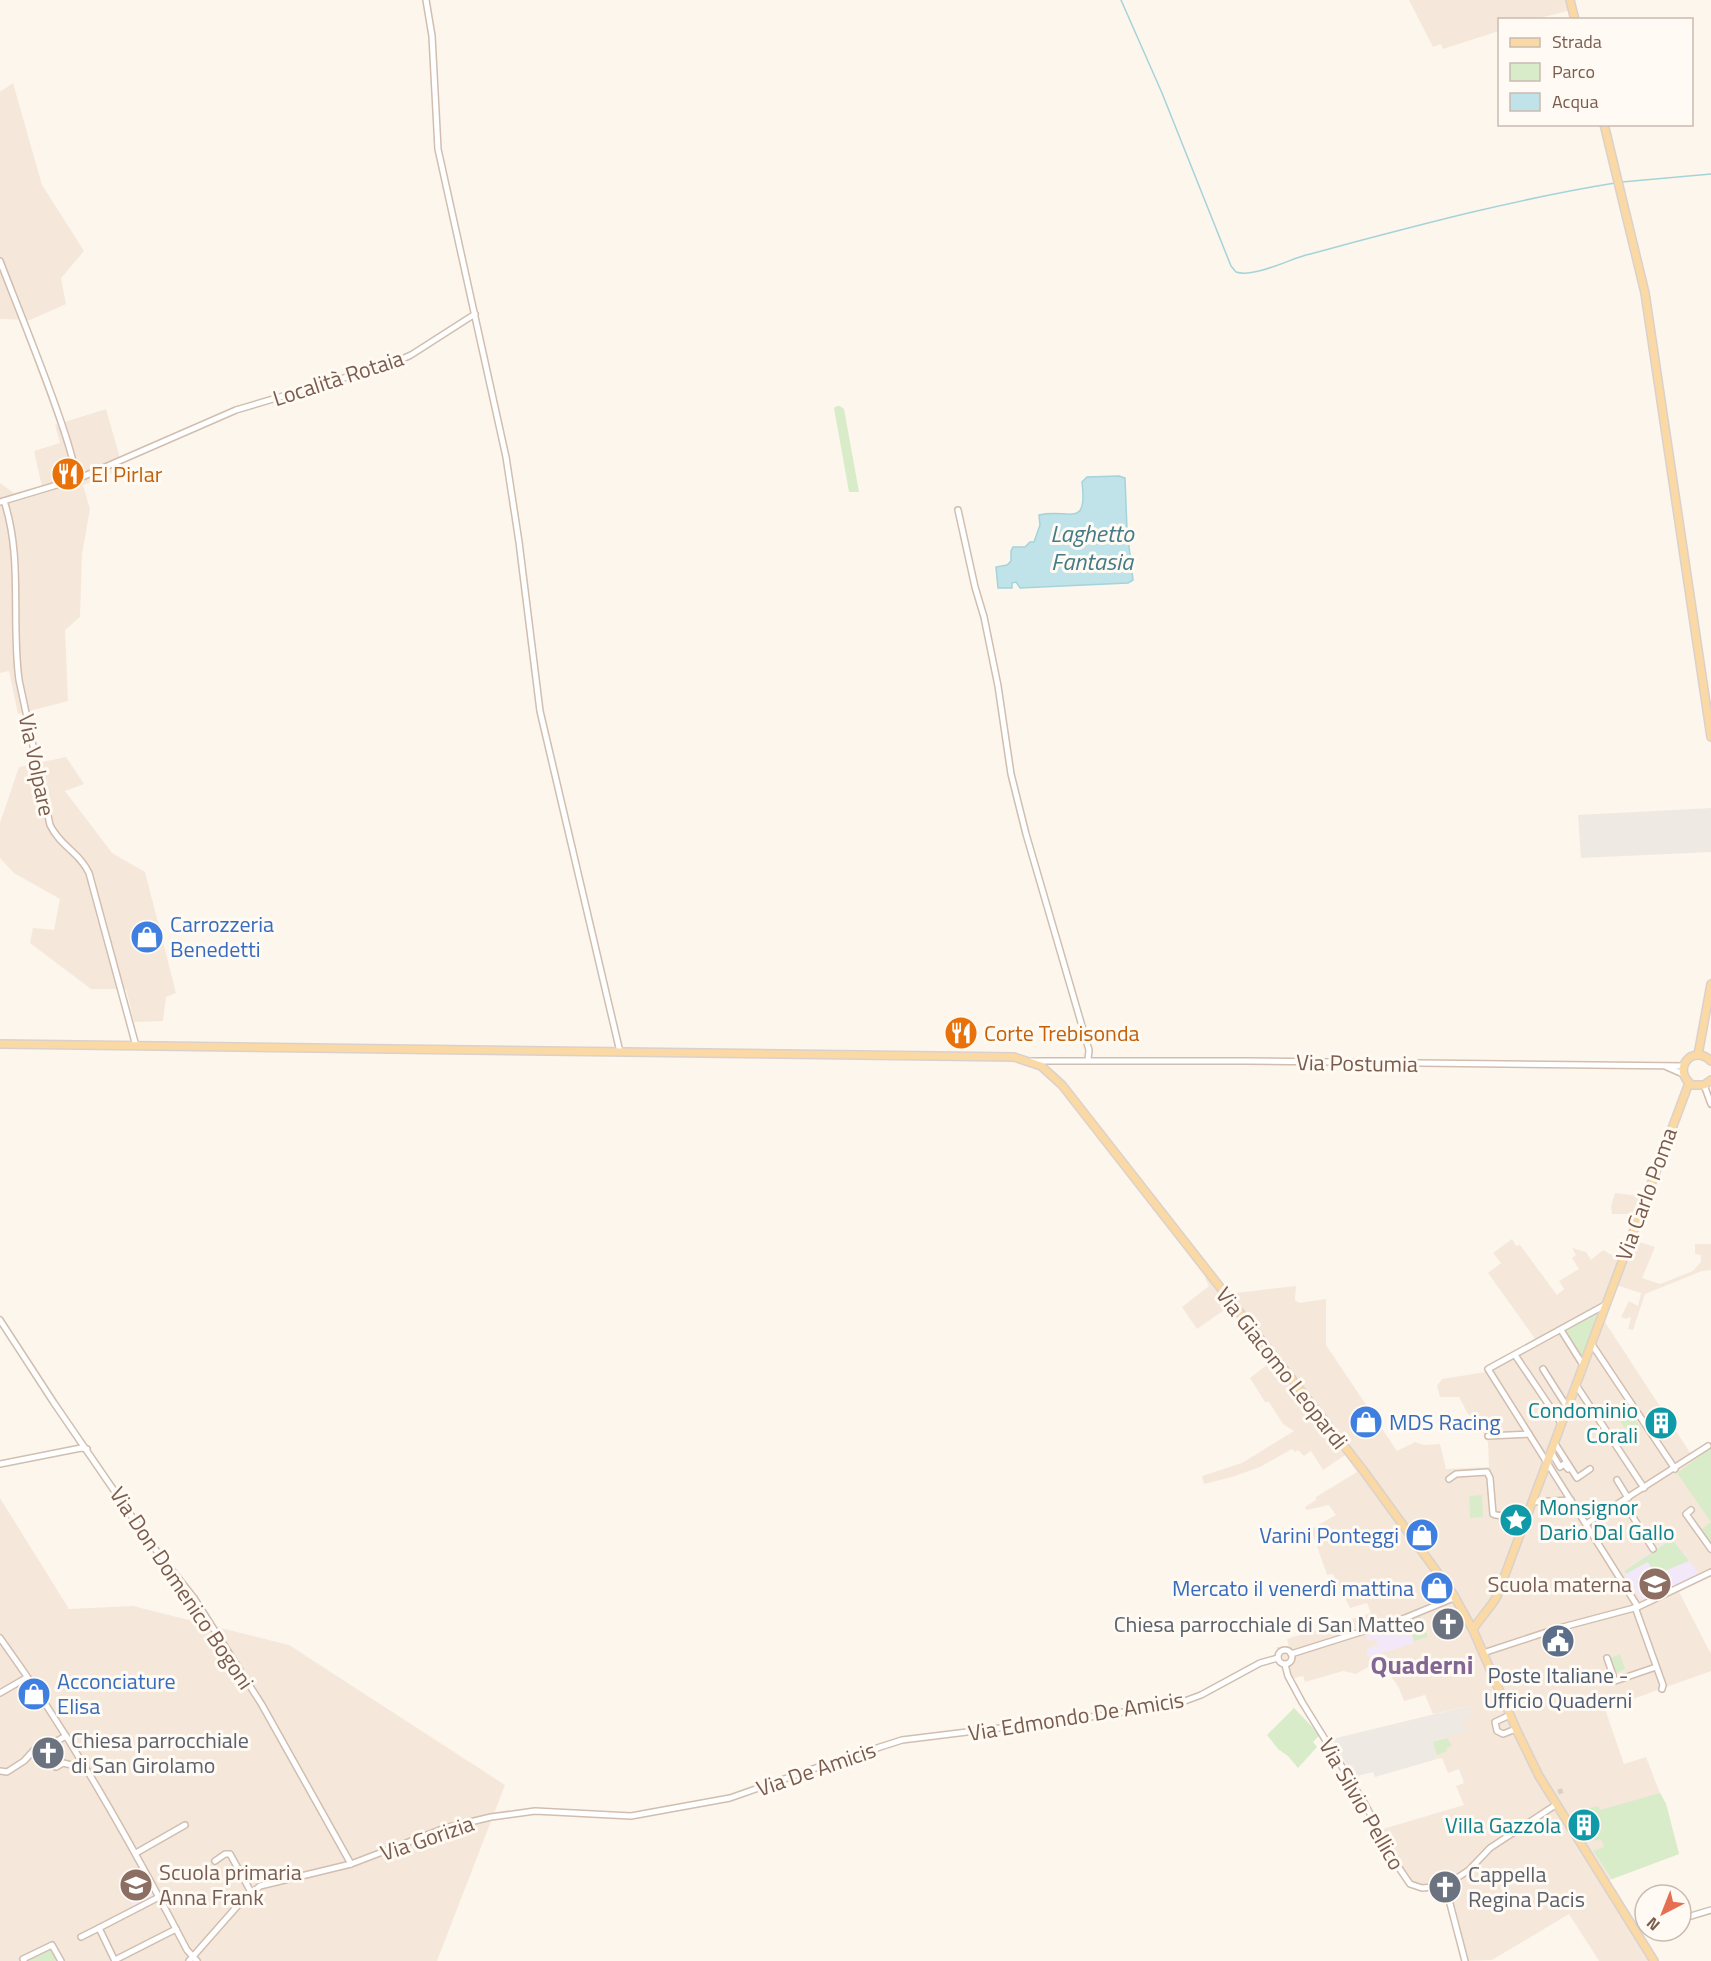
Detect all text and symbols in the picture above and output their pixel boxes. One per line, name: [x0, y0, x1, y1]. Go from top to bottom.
legend: [1498, 18, 1693, 126]
text: Strada: [1552, 28, 1602, 55]
text: Parco: [1552, 58, 1595, 85]
text: Acqua: [1552, 88, 1598, 115]
street label: Località Rotaia: [268, 341, 408, 415]
restaurant icon: El Pirlar: [50, 456, 86, 492]
place label: El Pirlar: [91, 457, 163, 491]
water label: Laghetto Fantasia: [1050, 515, 1135, 579]
street label: Via Volpare: [10, 711, 64, 819]
place label: Carrozzeria Benedetti: [170, 907, 274, 966]
shop icon: Carrozzeria Benedetti: [129, 919, 165, 955]
restaurant icon: Corte Trebisonda: [943, 1015, 979, 1051]
place label: Corte Trebisonda: [984, 1016, 1140, 1050]
street label: Via Postumia: [1296, 1045, 1418, 1081]
street label: Via Carlo Poma: [1606, 1123, 1686, 1265]
street label: Via Giacomo Leopardi: [1208, 1279, 1356, 1457]
place label: Condominio Corali: [1528, 1393, 1638, 1452]
shop icon: MDS Racing: [1348, 1404, 1384, 1440]
place label: MDS Racing: [1389, 1405, 1501, 1439]
building icon: Condominio Corali: [1643, 1405, 1679, 1441]
street label: Via Don Domenico Bogoni: [101, 1480, 263, 1696]
place label: Monsignor Dario Dal Gallo: [1539, 1490, 1675, 1549]
place icon: Monsignor Dario Dal Gallo: [1498, 1502, 1534, 1538]
shop icon: Varini Ponteggi: [1404, 1517, 1440, 1553]
place label: Varini Ponteggi: [1259, 1518, 1399, 1552]
school or university icon: Scuola materna: [1637, 1566, 1673, 1602]
place label: Scuola materna: [1488, 1567, 1632, 1601]
shop icon: Mercato il venerdì mattina: [1419, 1570, 1455, 1606]
place label: Mercato il venerdì mattina: [1172, 1571, 1414, 1605]
church icon: Chiesa parrocchiale di San Matteo: [1430, 1606, 1466, 1642]
place label: Chiesa parrocchiale di San Matteo: [1114, 1607, 1425, 1641]
public building icon: Poste Italiane - Ufficio Quaderni: [1540, 1623, 1576, 1659]
district label: Quaderni: [1371, 1645, 1473, 1684]
place label: Poste Italiane - Ufficio Quaderni: [1484, 1658, 1632, 1717]
place label: Acconciature Elisa: [57, 1664, 176, 1723]
shop icon: Acconciature Elisa: [16, 1676, 52, 1712]
street label: Via Edmondo De Amicis: [966, 1682, 1186, 1750]
place label: Chiesa parrocchiale di San Girolamo: [71, 1723, 249, 1782]
street label: Via Silvio Pellico: [1310, 1732, 1414, 1876]
street label: Via De Amicis: [752, 1733, 880, 1805]
church icon: Chiesa parrocchiale di San Girolamo: [30, 1735, 66, 1771]
street label: Via Gorizia: [376, 1806, 478, 1870]
building icon: Villa Gazzola: [1566, 1807, 1602, 1843]
place label: Villa Gazzola: [1445, 1808, 1561, 1842]
place label: Scuola primaria Anna Frank: [159, 1855, 302, 1914]
place label: Cappella Regina Pacis: [1468, 1857, 1585, 1916]
school or university icon: Scuola primaria Anna Frank: [118, 1867, 154, 1903]
church icon: Cappella Regina Pacis: [1427, 1869, 1463, 1905]
north arrow: [1633, 1883, 1693, 1943]
text: N: [1641, 1912, 1665, 1937]

